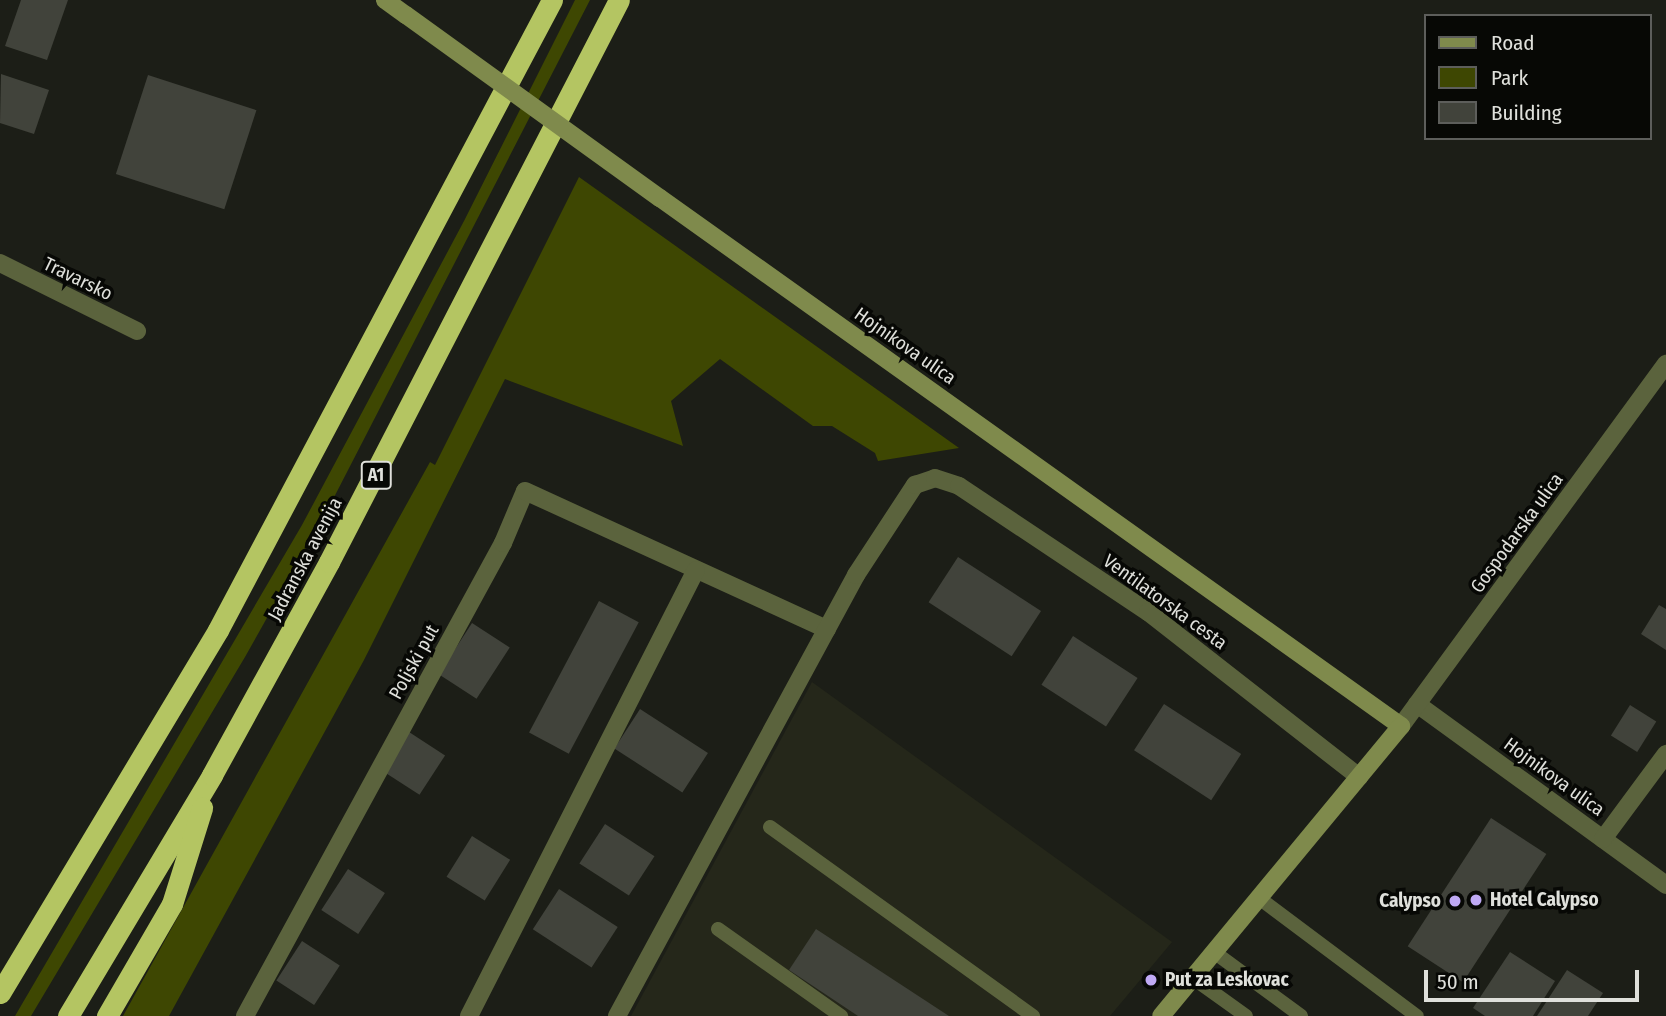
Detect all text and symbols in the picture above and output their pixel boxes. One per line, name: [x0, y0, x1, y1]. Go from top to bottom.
legend: [1424, 14, 1652, 140]
text: Road: [1491, 30, 1535, 56]
text: Park: [1491, 65, 1528, 91]
text: Building: [1491, 100, 1562, 126]
street label: Travarsko: [40, 253, 116, 305]
street label: Hojnikova ulica: [850, 303, 960, 389]
road number: A1: [360, 461, 392, 490]
street label: Gospodarska ulica: [1466, 469, 1568, 597]
street label: Jadranska avenija: [263, 494, 347, 624]
street label: Ventilatorska cesta: [1099, 550, 1231, 654]
street label: Poljski put: [384, 621, 444, 703]
street label: Hojnikova ulica: [1499, 733, 1609, 821]
place label: Hotel Calypso: [1490, 889, 1599, 911]
place label: Calypso: [1379, 890, 1441, 912]
marker: Hotel Calypso: [1468, 892, 1484, 908]
marker: Calypso: [1447, 893, 1463, 909]
scale bar: [1428, 956, 1643, 1000]
place label: Put za Leskovac: [1165, 969, 1289, 991]
text: 50 m: [1437, 969, 1479, 995]
marker: Put za Leskovac: [1143, 972, 1159, 988]

